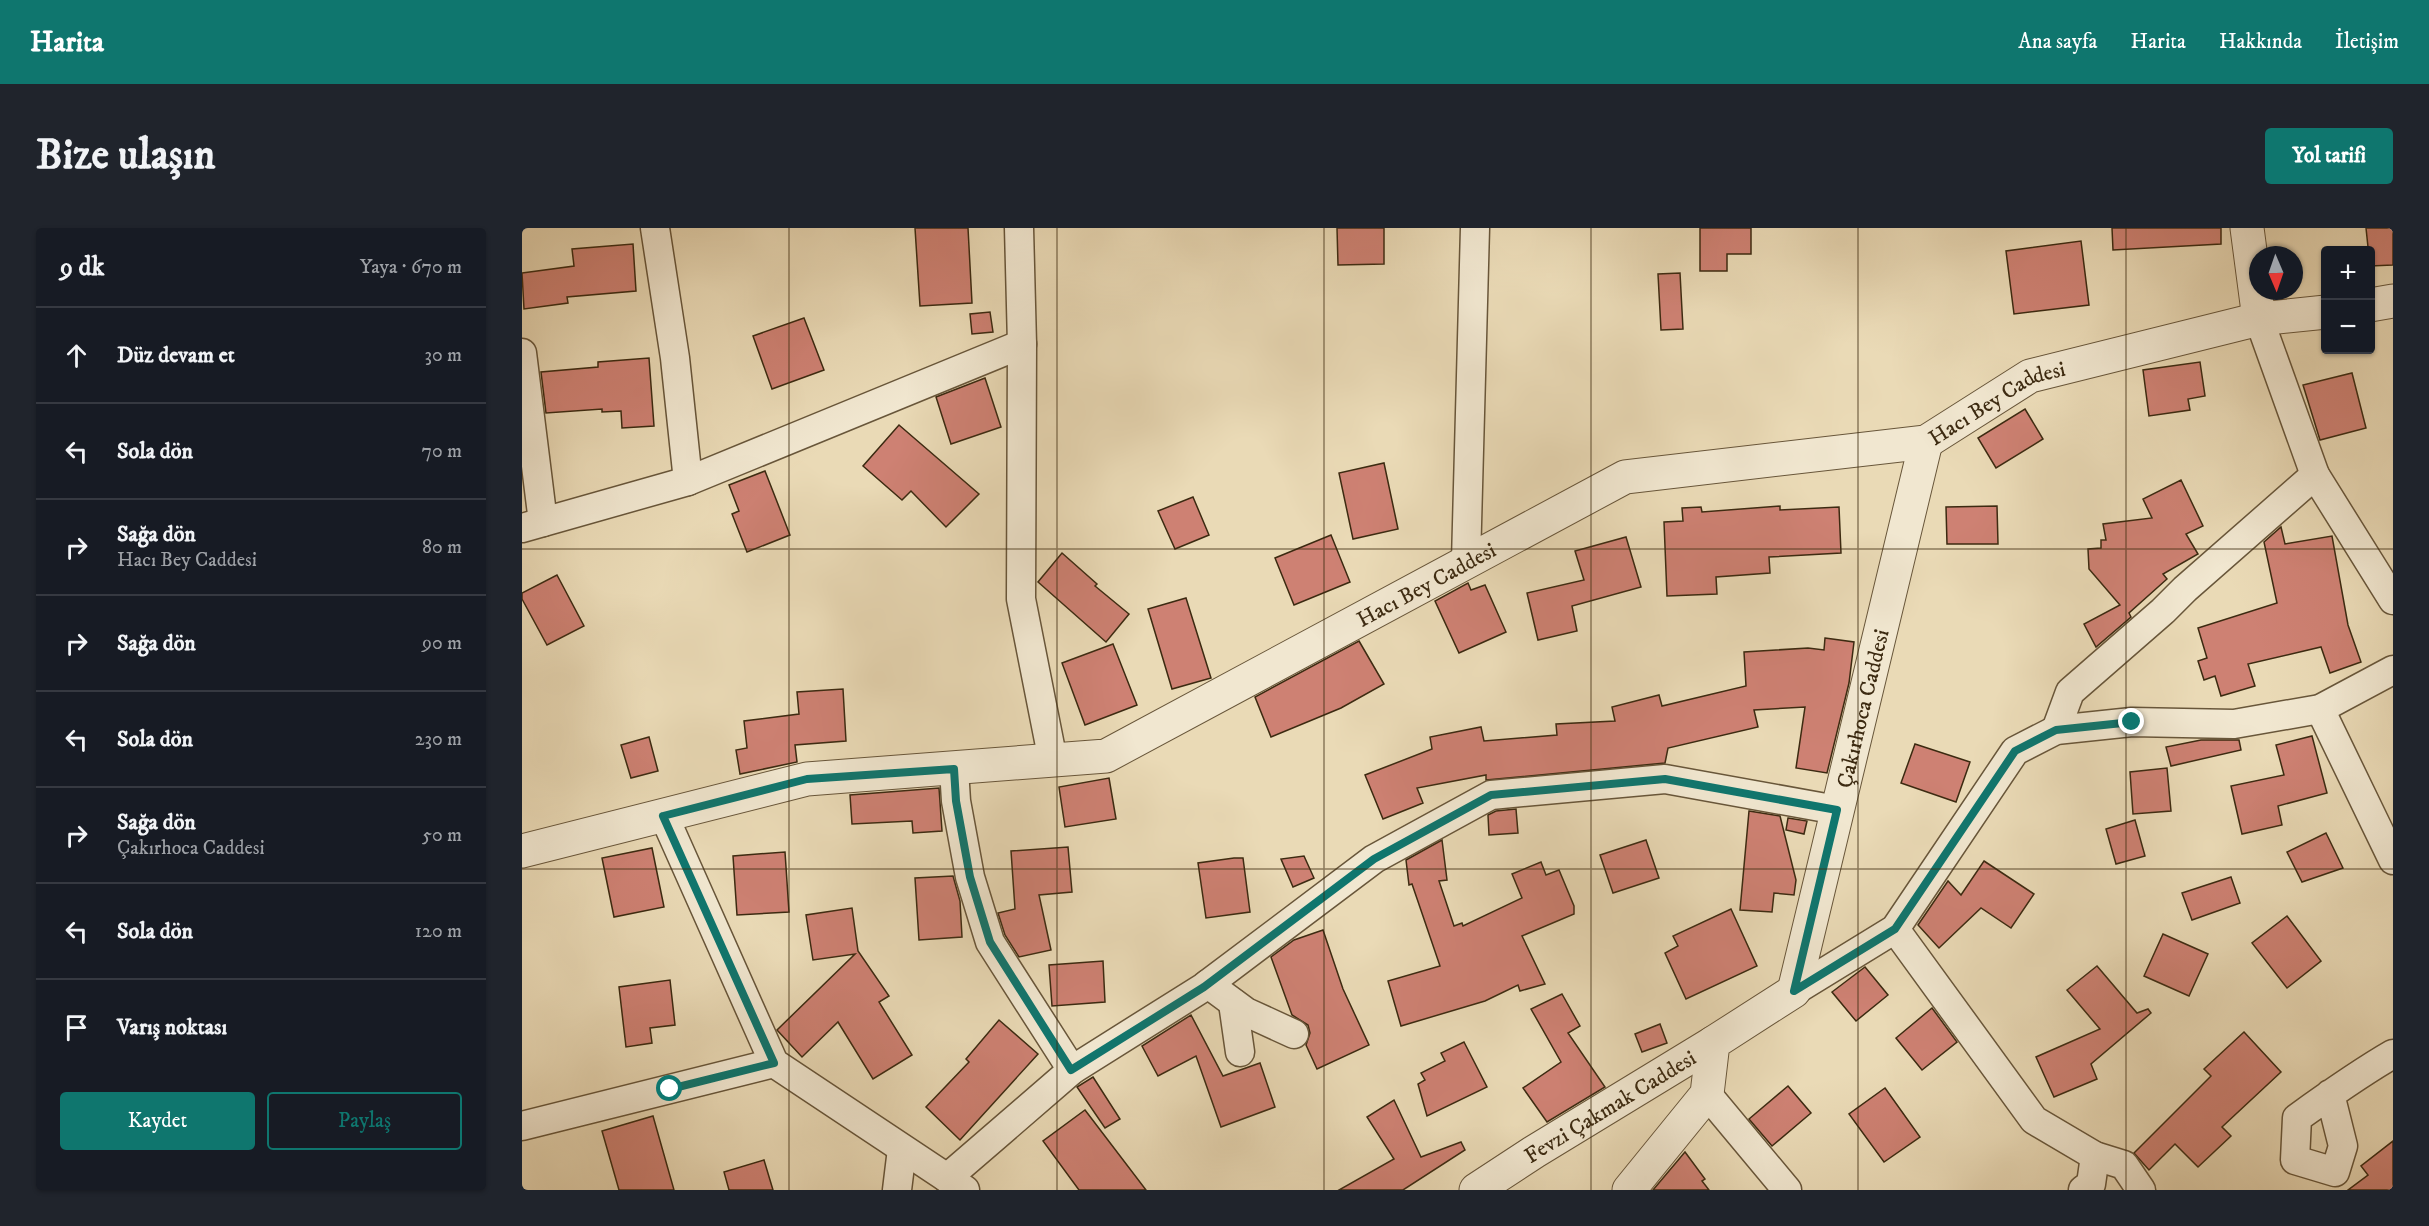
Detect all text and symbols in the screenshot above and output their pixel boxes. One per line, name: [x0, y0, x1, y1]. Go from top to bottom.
text: Harita: [30, 25, 104, 60]
text: Ana sayfa: [2018, 29, 2098, 55]
text: Harita: [2131, 29, 2186, 55]
text: Hakkında: [2219, 29, 2302, 55]
text: İletişim: [2335, 29, 2399, 55]
button: Yol tarifi: [2265, 128, 2393, 184]
text: Bize ulaşın: [36, 130, 216, 182]
north arrow: [2249, 246, 2303, 300]
map controls: [2321, 246, 2375, 354]
button: +: [2321, 246, 2375, 300]
text: 9 dk: [60, 251, 104, 284]
text: Yaya · 670 m: [360, 255, 462, 280]
button: −: [2321, 300, 2375, 354]
icon: ahead: [60, 339, 93, 372]
text: Düz devam et: [117, 342, 235, 369]
text: 30 m: [424, 343, 462, 368]
street label: Hacı Bey Caddesi: [1924, 356, 2068, 452]
icon: left: [60, 435, 93, 468]
text: Sola dön: [117, 438, 193, 465]
text: 70 m: [421, 439, 462, 464]
text: Sağa dön: [117, 521, 196, 548]
icon: right: [60, 531, 93, 564]
text: 80 m: [422, 535, 462, 560]
street label: Hacı Bey Caddesi: [1352, 537, 1501, 634]
text: Hacı Bey Caddesi: [117, 548, 257, 573]
icon: right: [60, 627, 93, 660]
street label: Çakırhoca Caddesi: [1831, 627, 1896, 791]
text: Sağa dön: [117, 630, 196, 657]
text: 90 m: [422, 631, 462, 656]
route end: [2118, 708, 2144, 734]
icon: left: [60, 723, 93, 756]
text: Sola dön: [117, 726, 193, 753]
text: 230 m: [415, 727, 462, 752]
text: Sağa dön: [117, 809, 196, 836]
icon: right: [60, 819, 93, 852]
text: 50 m: [422, 823, 462, 848]
text: Çakırhoca Caddesi: [117, 836, 265, 861]
icon: left: [60, 915, 93, 948]
text: Sola dön: [117, 918, 193, 945]
text: 120 m: [415, 919, 462, 944]
icon: arrive: [60, 1011, 93, 1044]
text: Varış noktası: [117, 1014, 227, 1041]
street label: Fevzi Çakmak Caddesi: [1520, 1045, 1701, 1170]
route start: [656, 1075, 682, 1101]
button: Kaydet: [60, 1092, 255, 1150]
button: Paylaş: [267, 1092, 462, 1150]

